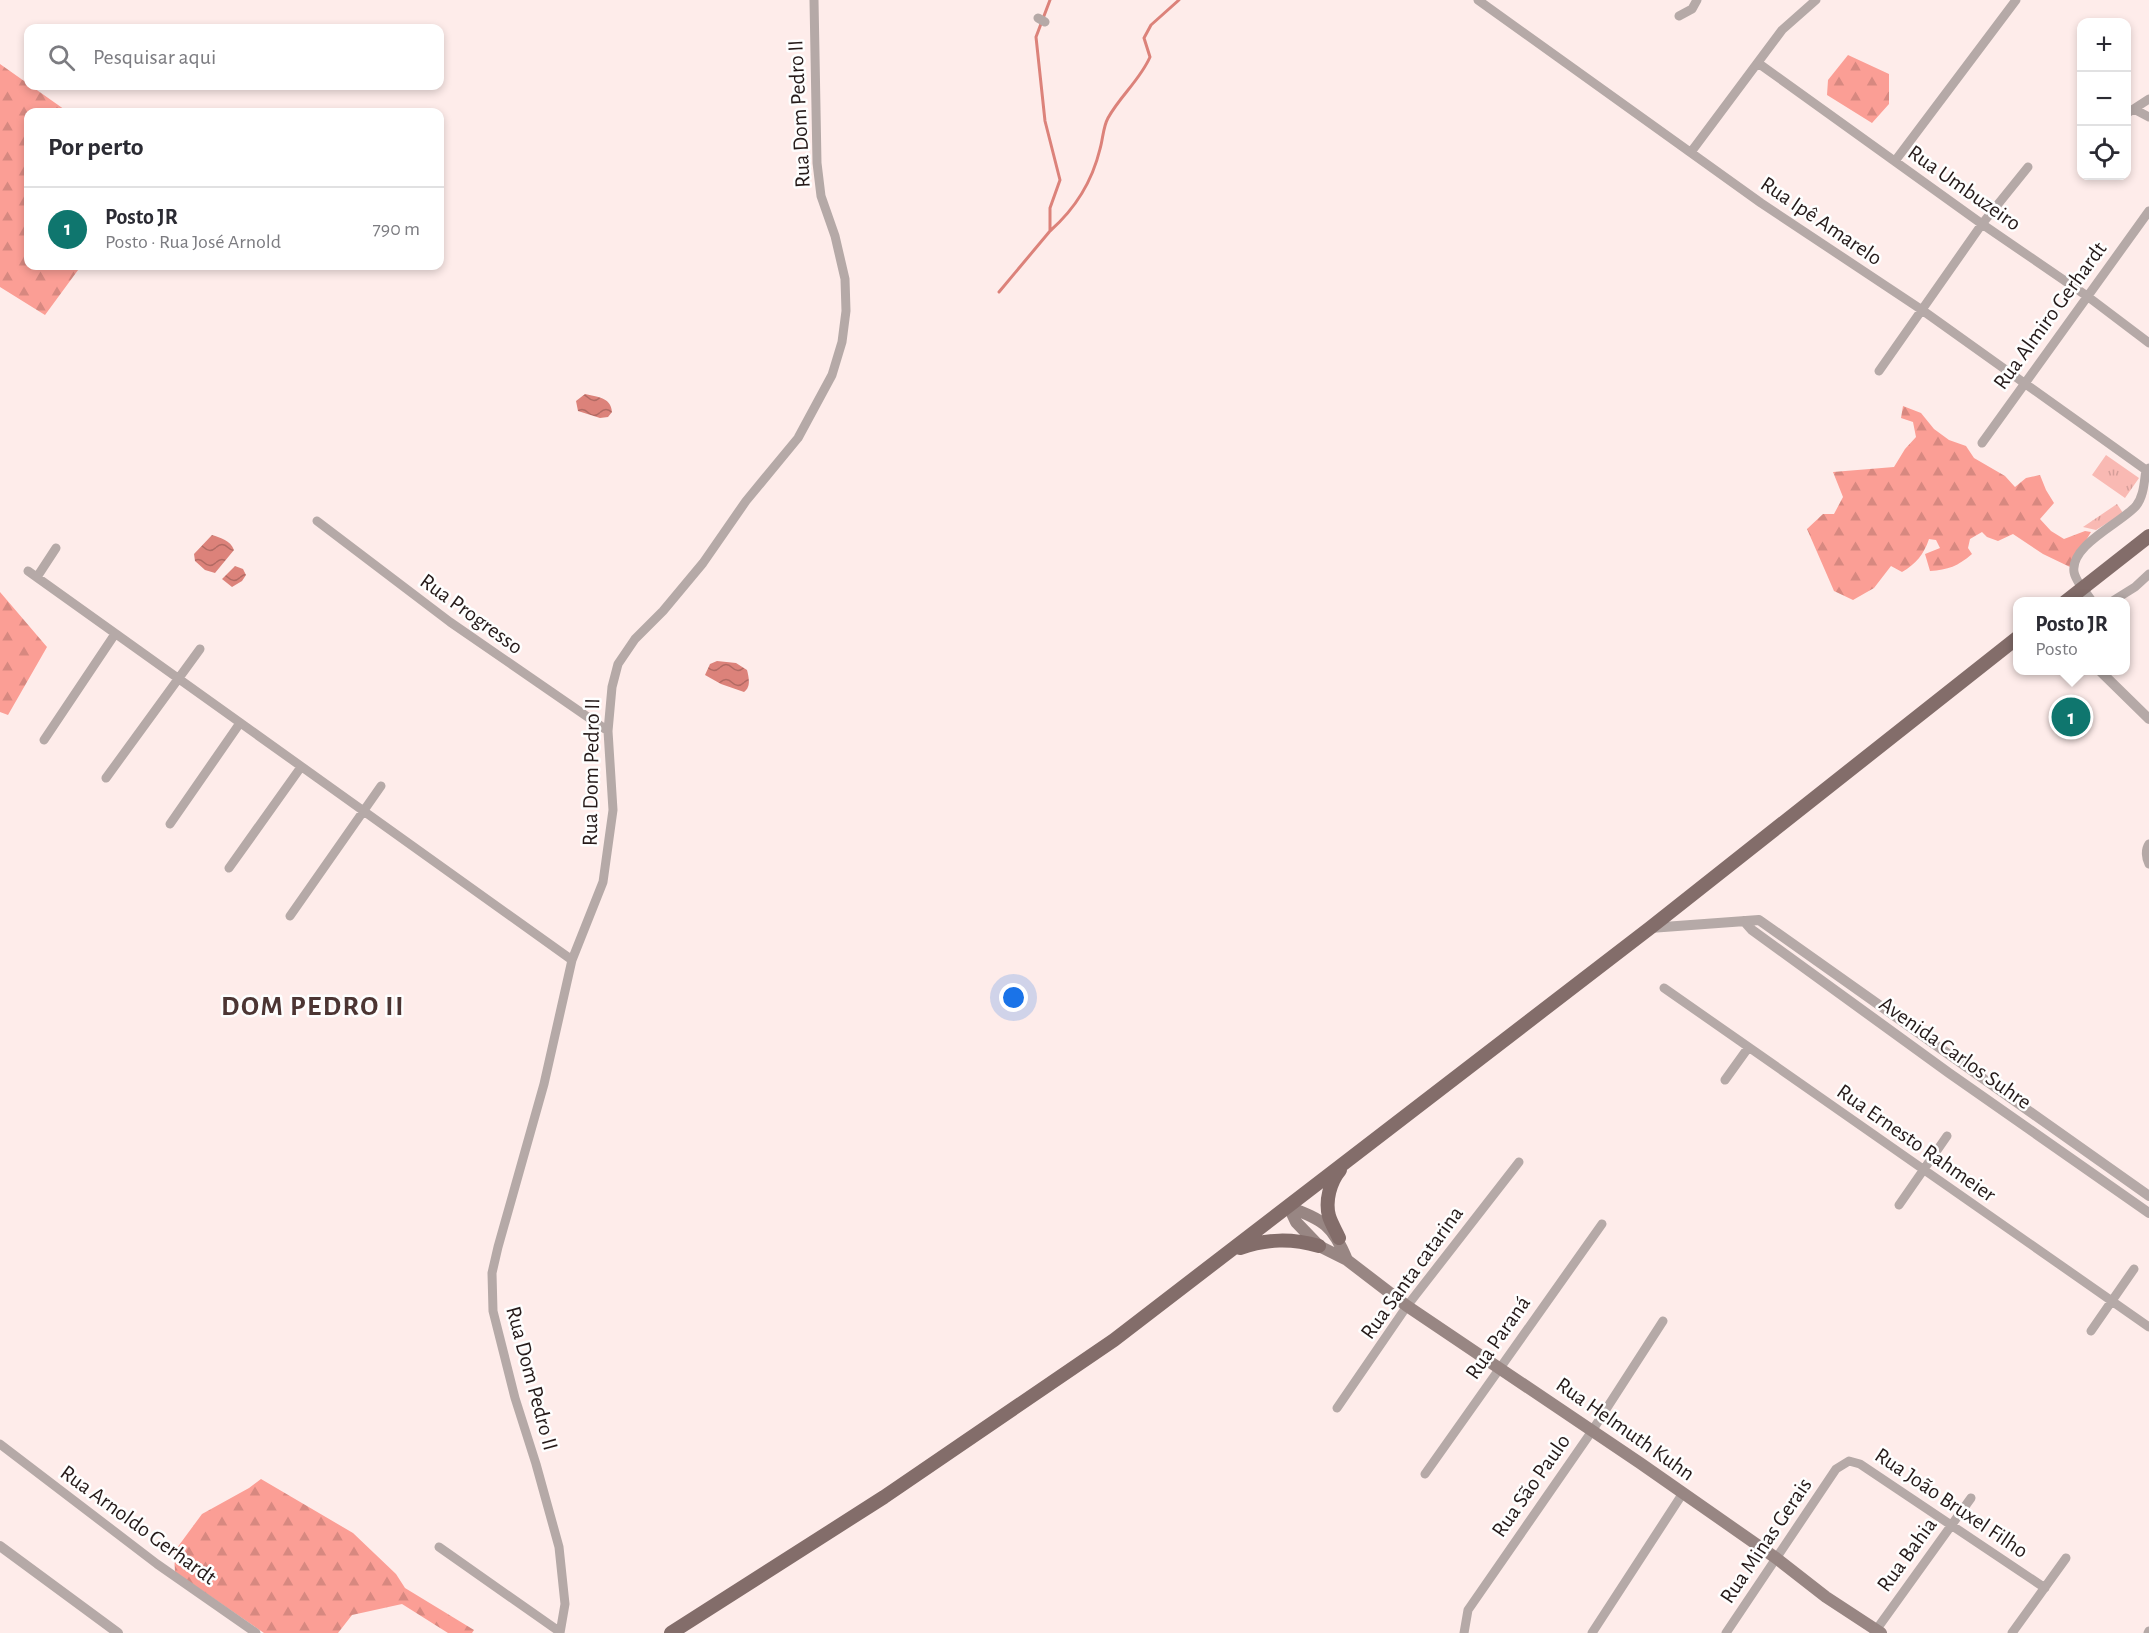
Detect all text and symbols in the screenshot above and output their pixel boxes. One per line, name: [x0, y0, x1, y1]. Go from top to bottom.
map controls: [2077, 18, 2131, 180]
button: +: [2077, 18, 2131, 72]
search box: [24, 24, 444, 90]
street label: Rua Dom Pedro II: [784, 39, 814, 189]
icon: search: [45, 41, 78, 74]
text: Pesquisar aqui: [93, 46, 216, 68]
button: −: [2077, 72, 2131, 126]
button: locate: [2077, 126, 2131, 180]
text: Por perto: [48, 134, 144, 160]
street label: Rua Umbuzeiro: [1904, 141, 2025, 235]
street label: Rua Ipê Amarelo: [1757, 172, 1886, 269]
text: Posto JR: [105, 206, 178, 228]
text: 1: [64, 219, 71, 239]
text: 790 m: [372, 219, 420, 239]
text: Posto · Rua José Arnold: [105, 232, 281, 252]
street label: Rua Almiro Gerhardt: [1989, 238, 2111, 393]
street label: Rua Progresso: [416, 569, 527, 658]
popup: [2013, 597, 2130, 675]
text: Posto JR: [2035, 613, 2108, 635]
text: Posto: [2035, 639, 2078, 659]
pin: 1: [2052, 694, 2090, 740]
street label: Rua Dom Pedro II: [579, 698, 603, 846]
your location: [999, 983, 1028, 1012]
street label: Avenida Carlos Suhre: [1875, 992, 2035, 1113]
district label: DOM PEDRO II: [221, 993, 405, 1021]
street label: Rua Ernesto Rahmeier: [1833, 1080, 2000, 1206]
street label: Rua Santa catarina: [1356, 1202, 1467, 1343]
street label: Rua Paraná: [1461, 1292, 1534, 1383]
street label: Rua Dom Pedro II: [502, 1304, 562, 1453]
street label: Rua Helmuth Kuhn: [1552, 1373, 1699, 1485]
street label: Rua São Paulo: [1487, 1430, 1574, 1541]
street label: Rua João Bruxel Filho: [1871, 1444, 2032, 1562]
street label: Rua Arnoldo Gerhardt: [56, 1461, 220, 1589]
street label: Rua Minas Gerais: [1716, 1474, 1816, 1607]
street label: Rua Bahia: [1873, 1513, 1941, 1596]

